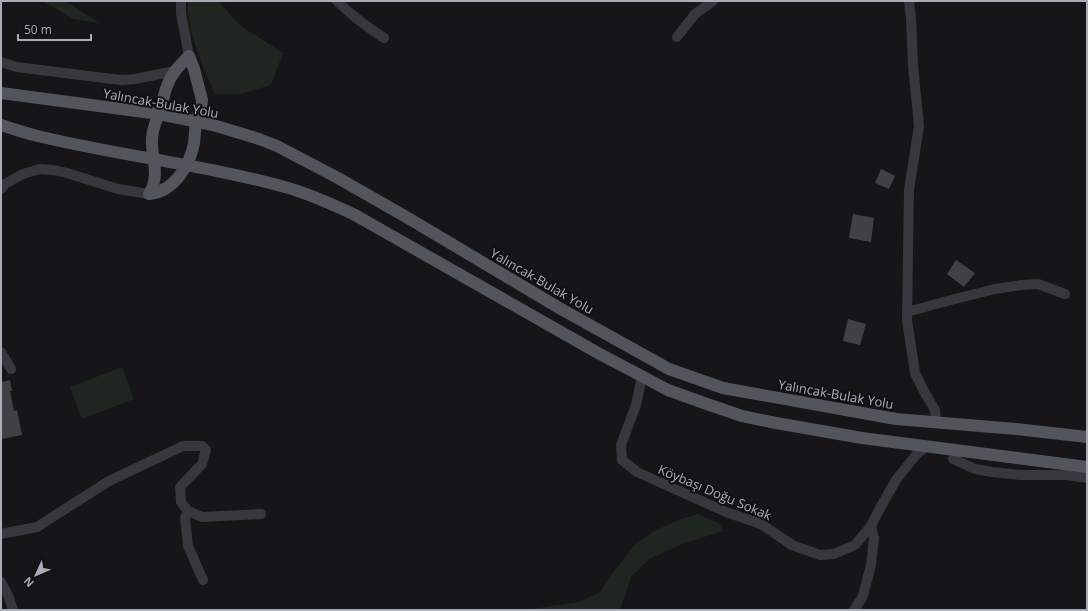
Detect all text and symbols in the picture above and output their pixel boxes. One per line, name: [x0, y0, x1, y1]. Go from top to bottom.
scale bar: [18, 16, 91, 42]
text: 50 m: [24, 21, 52, 38]
street label: Yalıncak-Bulak Yolu: [102, 84, 220, 122]
street label: Yalıncak-Bulak Yolu: [487, 244, 597, 318]
street label: Yalıncak-Bulak Yolu: [777, 375, 895, 413]
street label: Köybaşı Doğu Sokak: [655, 460, 775, 524]
north arrow: [16, 555, 56, 595]
text: N: [20, 574, 37, 591]

